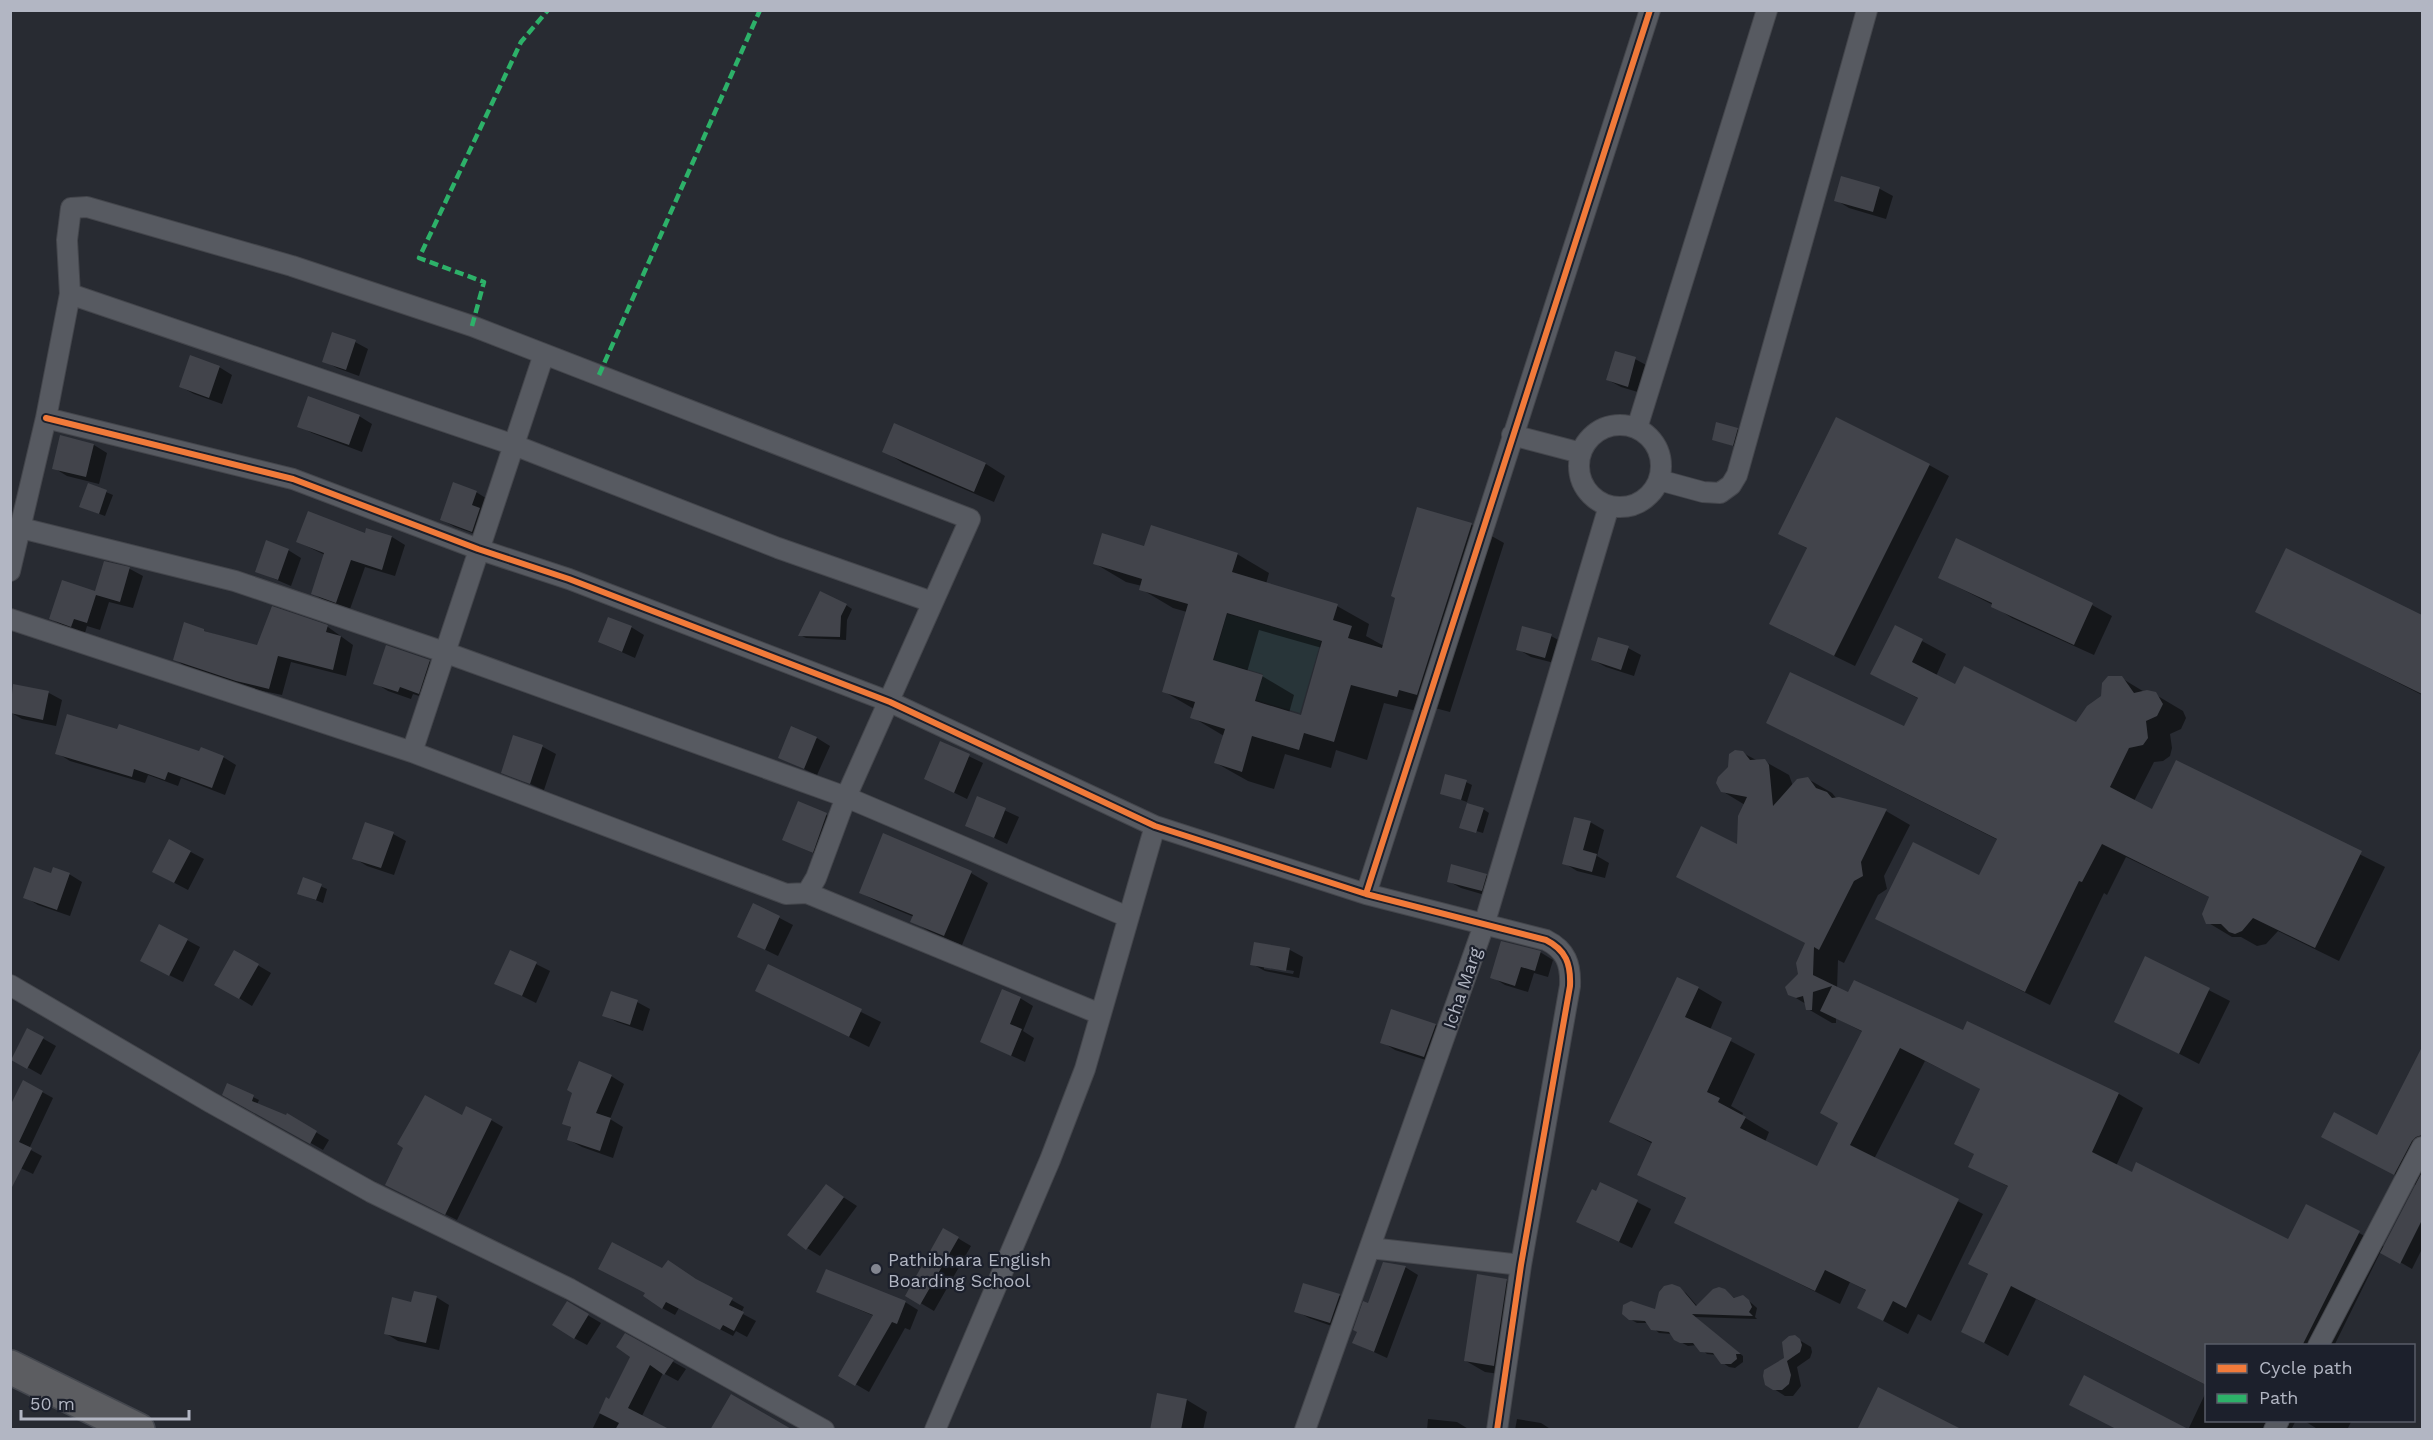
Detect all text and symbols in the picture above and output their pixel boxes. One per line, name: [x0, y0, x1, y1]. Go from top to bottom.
street label: Icha Marg: [1438, 944, 1486, 1031]
place label: Pathibhara English Boarding School: [888, 1249, 1051, 1291]
marker: Pathibhara English Boarding School: [869, 1262, 883, 1276]
legend: [2205, 1344, 2415, 1422]
text: Cycle path: [2259, 1357, 2353, 1378]
scale bar: [21, 1383, 189, 1421]
text: Path: [2259, 1387, 2299, 1408]
text: 50 m: [30, 1393, 75, 1414]

